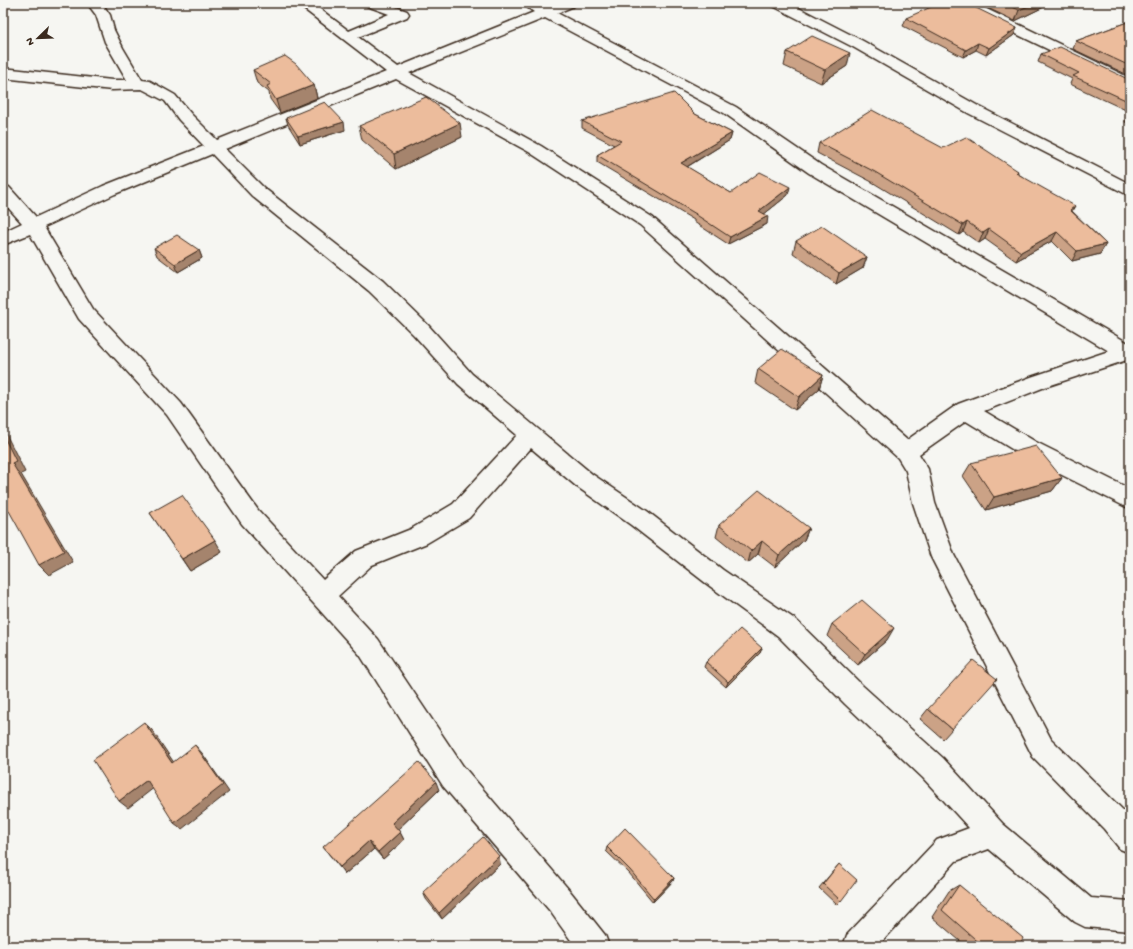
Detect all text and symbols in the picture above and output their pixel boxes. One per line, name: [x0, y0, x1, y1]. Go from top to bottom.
north arrow: [18, 18, 58, 58]
text: N: [24, 35, 38, 47]

